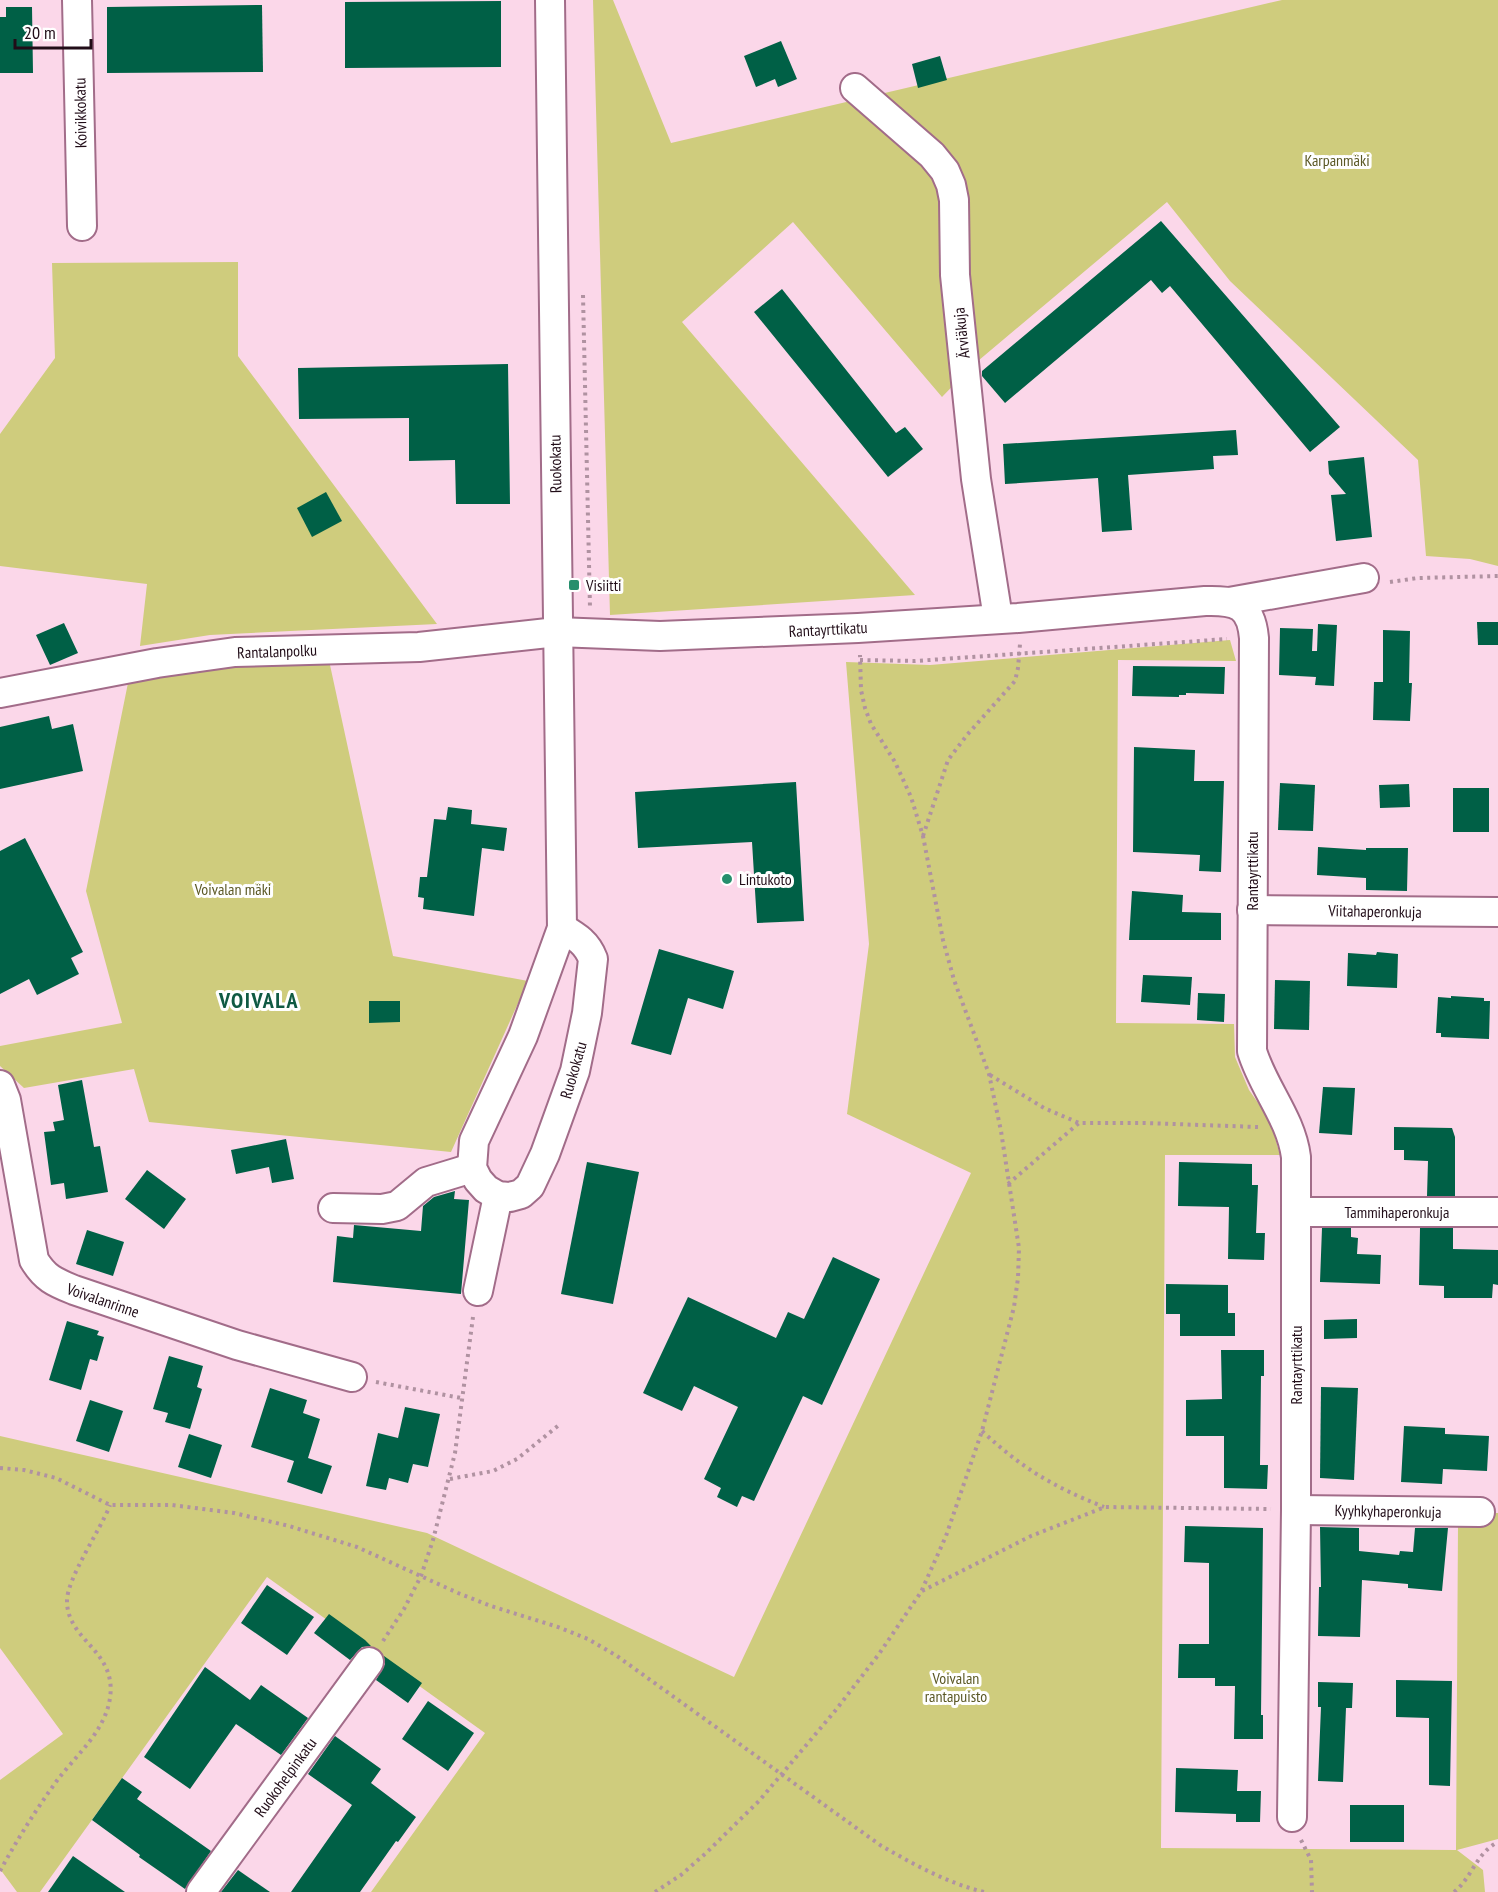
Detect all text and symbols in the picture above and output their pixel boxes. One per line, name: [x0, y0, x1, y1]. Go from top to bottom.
scale bar: [15, 12, 92, 50]
text: 20 m: [24, 21, 56, 44]
street label: Koivikkokatu: [69, 78, 91, 148]
park label: Karpanmäki: [1304, 150, 1370, 170]
street label: Ärviäkuja: [948, 307, 974, 359]
street label: Ruokokatu: [544, 435, 566, 493]
place label: Visiitti: [585, 575, 622, 595]
marker: Visiitti: [567, 578, 581, 592]
street label: Rantayrttikatu: [788, 617, 868, 641]
street label: Rantalanpolku: [237, 640, 317, 662]
street label: Rantayrttikatu: [1242, 831, 1262, 910]
place label: Lintukoto: [739, 869, 792, 889]
marker: Lintukoto: [720, 872, 734, 886]
park label: Voivalan mäki: [194, 879, 271, 899]
street label: Viitahaperonkuja: [1327, 900, 1422, 922]
district label: VOIVALA: [218, 986, 299, 1014]
street label: Ruokokatu: [555, 1039, 591, 1101]
street label: Tammihaperonkuja: [1345, 1202, 1449, 1222]
street label: Voivalanrinne: [63, 1278, 142, 1322]
street label: Rantayrttikatu: [1286, 1325, 1306, 1404]
street label: Kyyhkyhaperonkuja: [1334, 1500, 1442, 1522]
park label: Voivalan rantapuisto: [925, 1668, 987, 1706]
street label: Ruokohelpinkatu: [249, 1733, 321, 1821]

